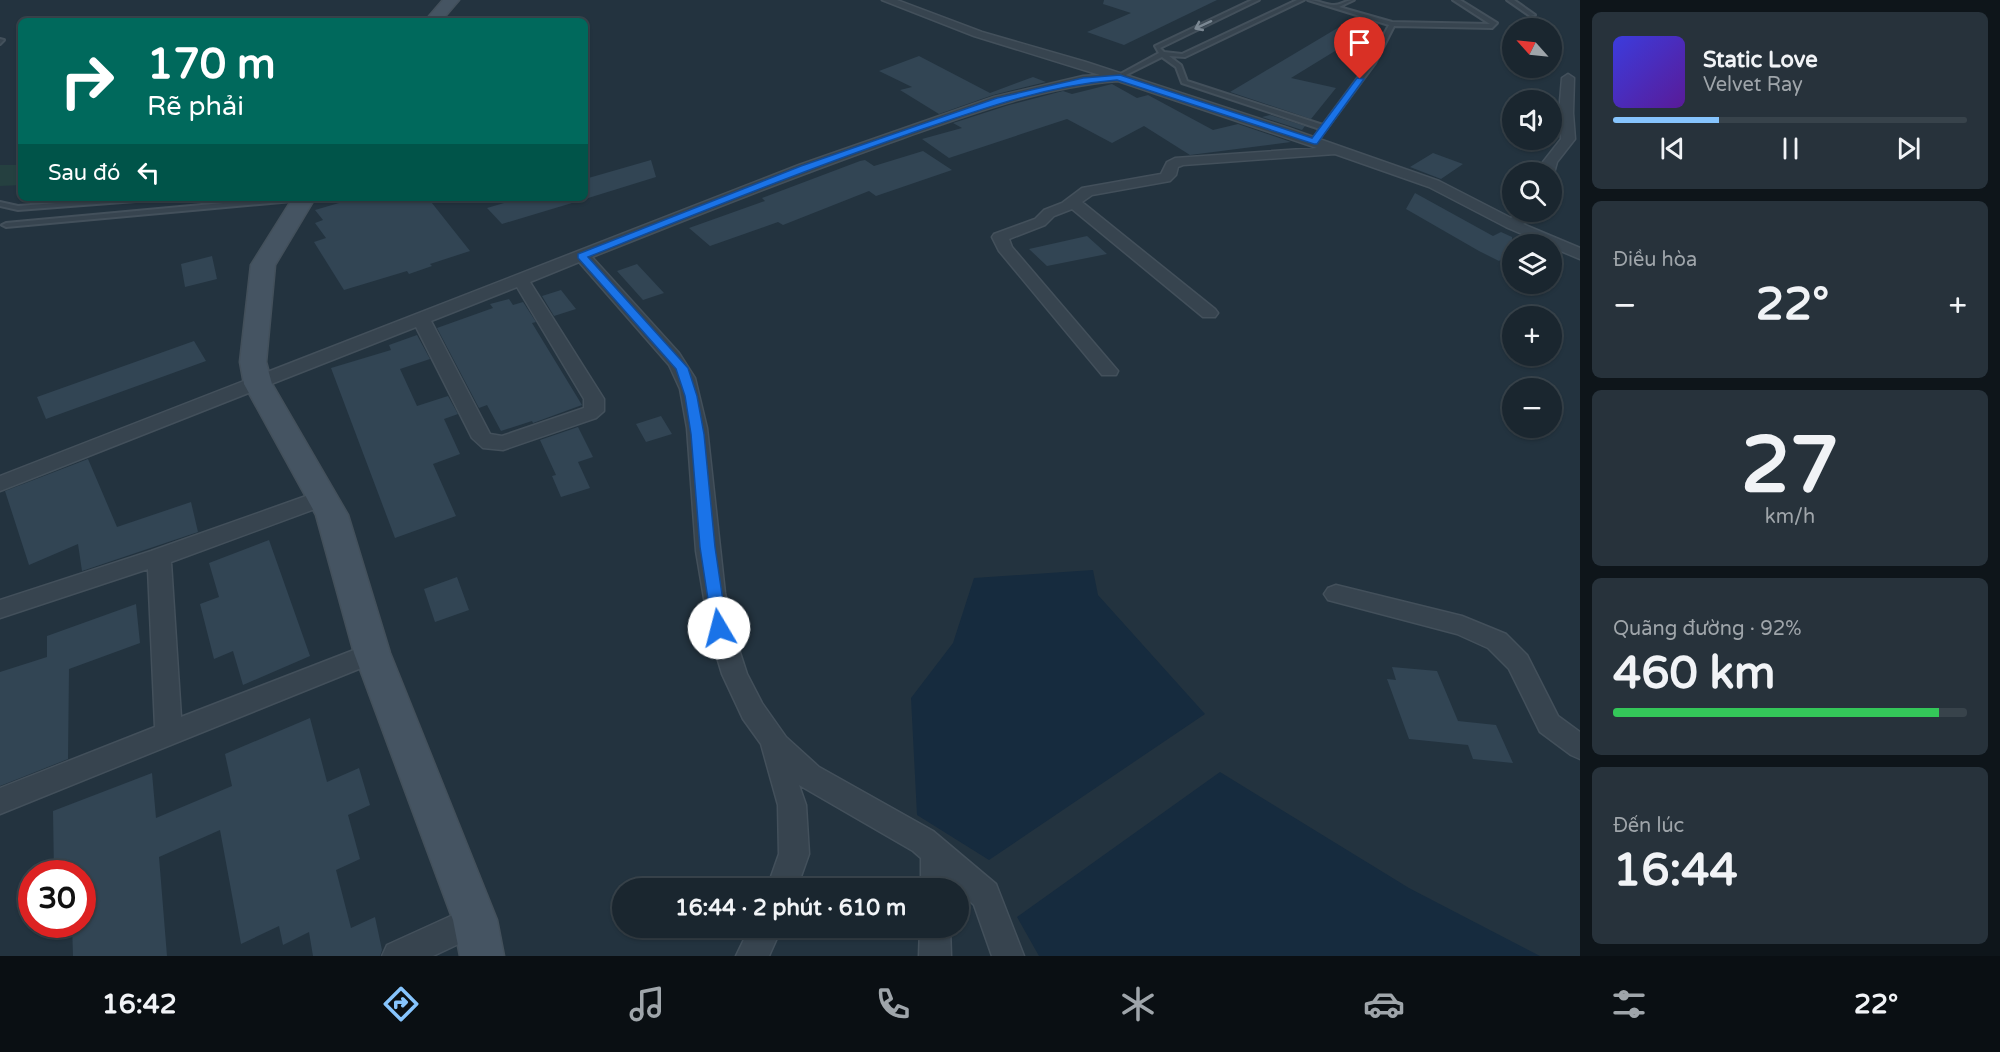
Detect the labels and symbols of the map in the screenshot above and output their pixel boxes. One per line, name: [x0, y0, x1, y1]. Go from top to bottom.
pin: [1334, 17, 1385, 79]
north arrow: [1502, 18, 1562, 78]
one-way arrow: [1194, 20, 1212, 32]
position arrow: [687, 596, 751, 660]
speed limit sign: 30: [18, 860, 96, 938]

